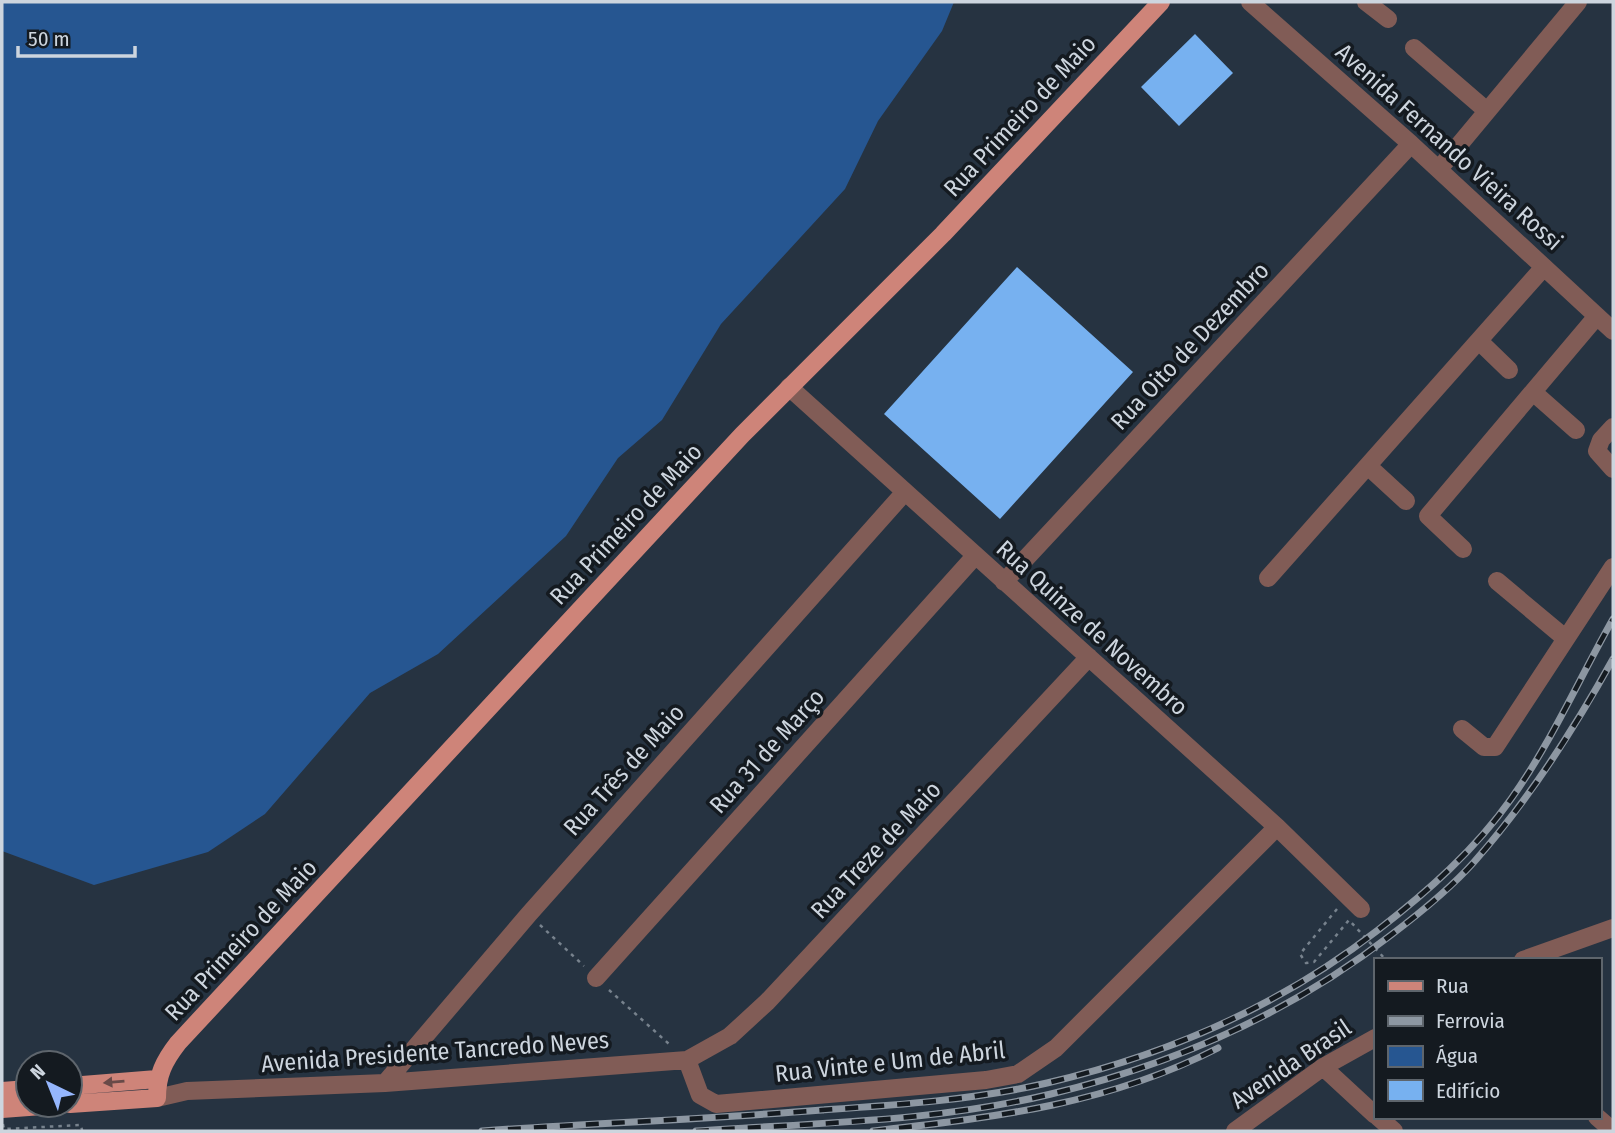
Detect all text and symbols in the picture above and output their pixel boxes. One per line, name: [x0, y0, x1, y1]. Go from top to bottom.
scale bar: [18, 14, 135, 58]
text: 50 m: [28, 26, 70, 52]
street label: Rua Primeiro de Maio: [938, 30, 1102, 202]
street label: Avenida Fernando Vieira Rossi: [1330, 38, 1568, 256]
street label: Rua Oito de Dezembro: [1105, 257, 1275, 435]
street label: Rua Primeiro de Maio: [544, 438, 708, 610]
street label: Rua Quinze de Novembro: [991, 535, 1193, 721]
street label: Rua 31 de Março: [704, 683, 830, 819]
street label: Rua Três de Maio: [558, 699, 690, 841]
street label: Rua Treze de Maio: [805, 776, 947, 924]
street label: Rua Primeiro de Maio: [159, 854, 323, 1026]
legend: [1374, 958, 1601, 1119]
text: Rua: [1436, 973, 1469, 999]
text: Ferrovia: [1436, 1008, 1505, 1034]
street label: Avenida Brasil: [1226, 1014, 1356, 1114]
street label: Avenida Presidente Tancredo Neves: [260, 1026, 610, 1078]
street label: Rua Vinte e Um de Abril: [774, 1036, 1006, 1088]
text: Água: [1436, 1043, 1478, 1069]
north arrow: [14, 1049, 84, 1119]
text: N: [26, 1060, 50, 1084]
one-way arrow: [102, 1077, 124, 1088]
text: Edifício: [1436, 1078, 1500, 1104]

